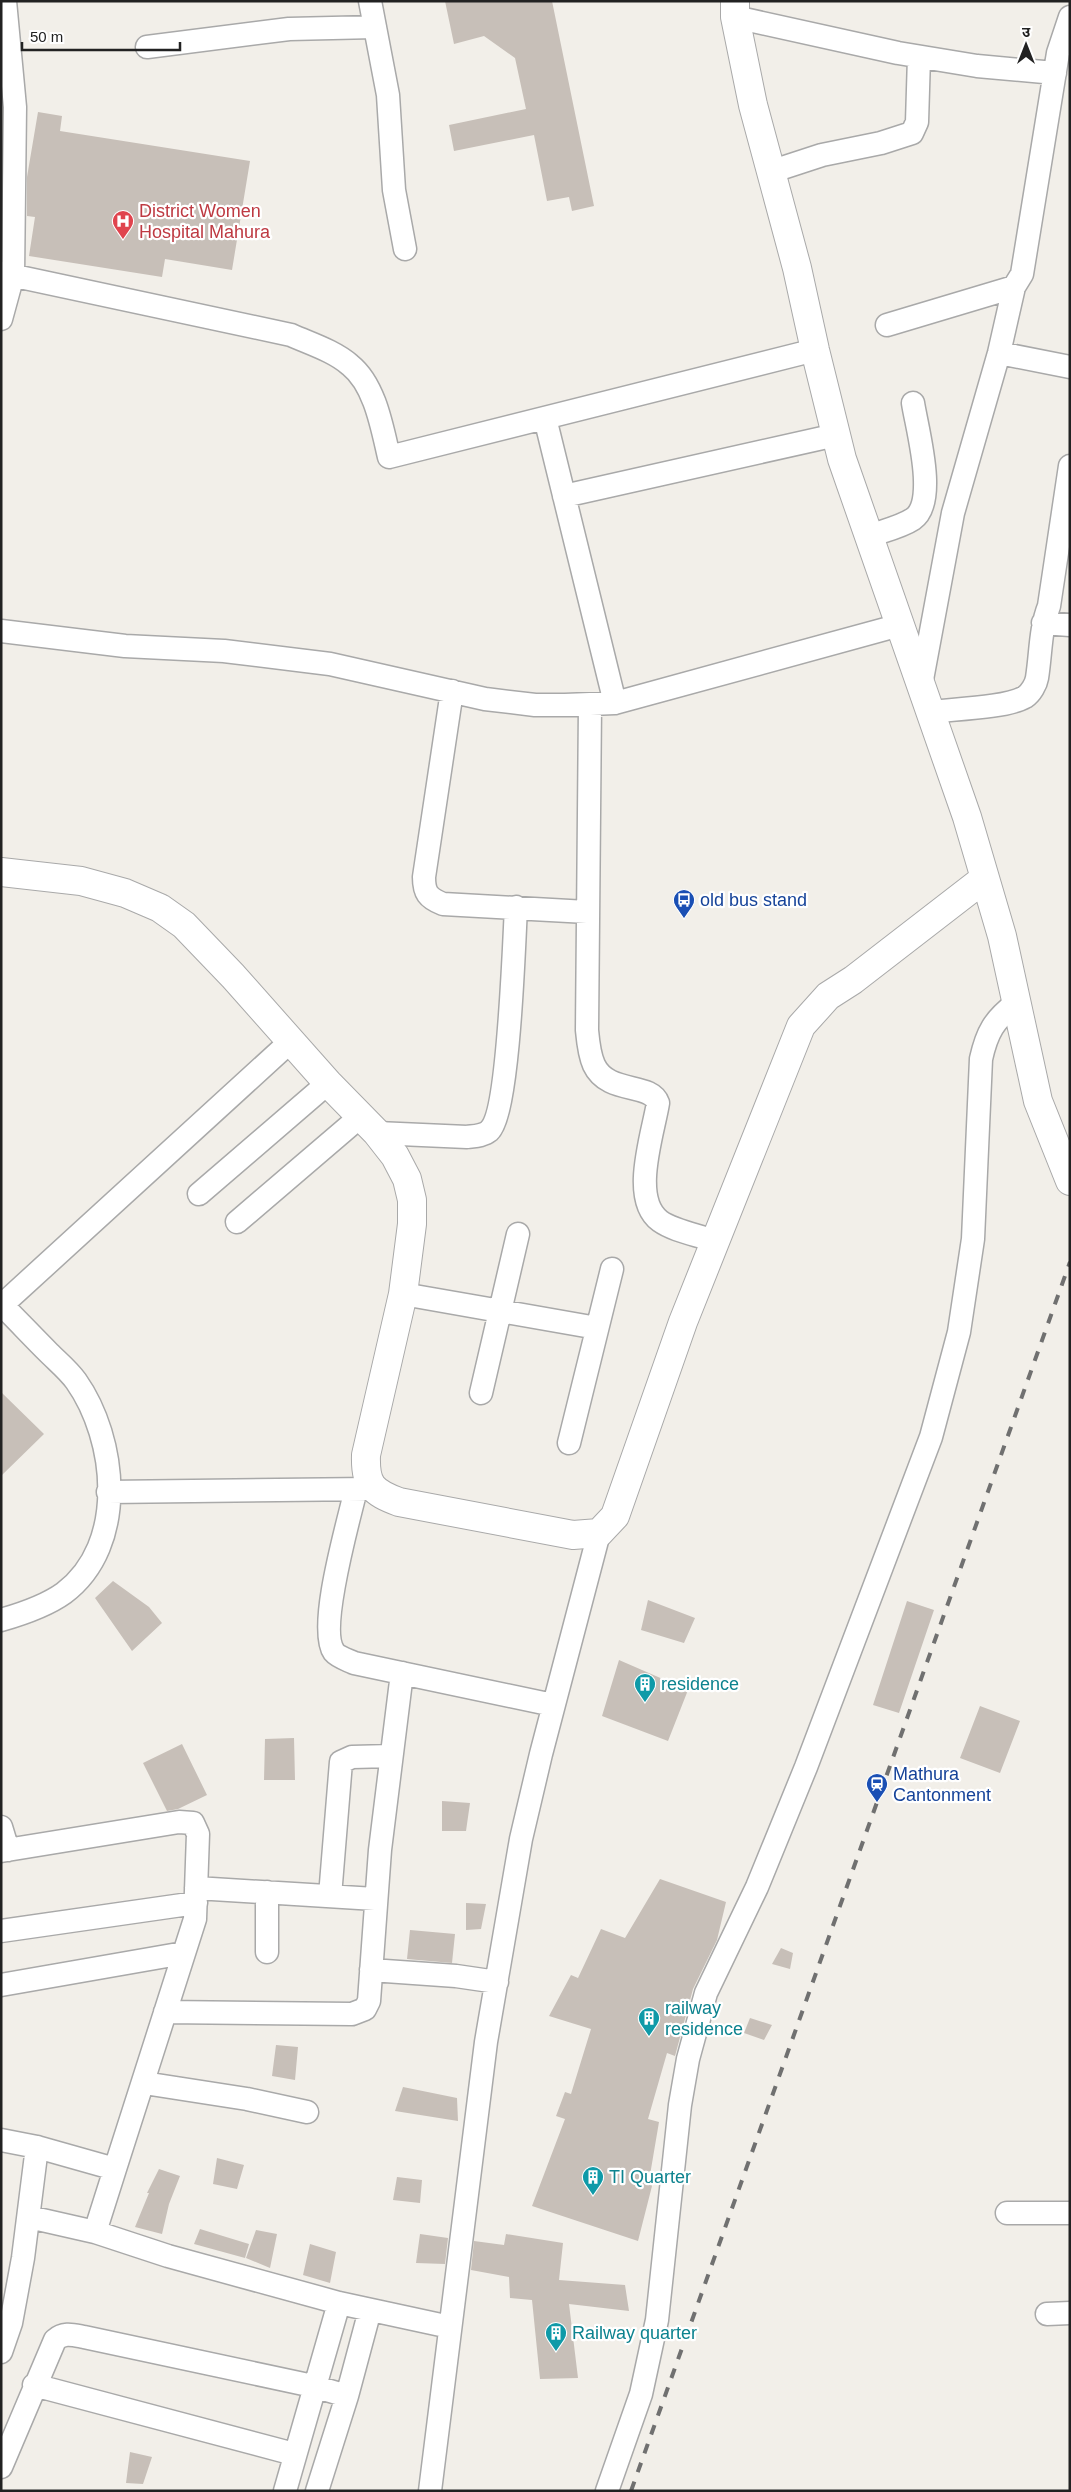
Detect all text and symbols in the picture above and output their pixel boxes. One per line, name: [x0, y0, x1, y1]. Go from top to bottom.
scale bar: [22, 20, 180, 52]
north arrow: [1001, 20, 1051, 70]
text: उ: [1022, 24, 1031, 40]
text: 50 m: [30, 28, 63, 45]
place label: District Women Hospital Mahura: [139, 201, 271, 242]
hospital icon: District Women Hospital Mahura: [111, 209, 135, 240]
bus stop icon: old bus stand: [672, 888, 696, 919]
place label: old bus stand: [700, 890, 807, 910]
building icon: residence: [633, 1672, 657, 1703]
place label: residence: [661, 1674, 739, 1694]
place label: Mathura Cantonment: [893, 1764, 991, 1805]
station icon: Mathura Cantonment: [865, 1772, 889, 1803]
place label: railway residence: [665, 1998, 743, 2039]
building icon: railway residence: [637, 2006, 661, 2037]
building icon: TI Quarter: [581, 2165, 605, 2196]
place label: TI Quarter: [609, 2167, 691, 2187]
building icon: Railway quarter: [544, 2321, 568, 2352]
place label: Railway quarter: [572, 2323, 697, 2343]

